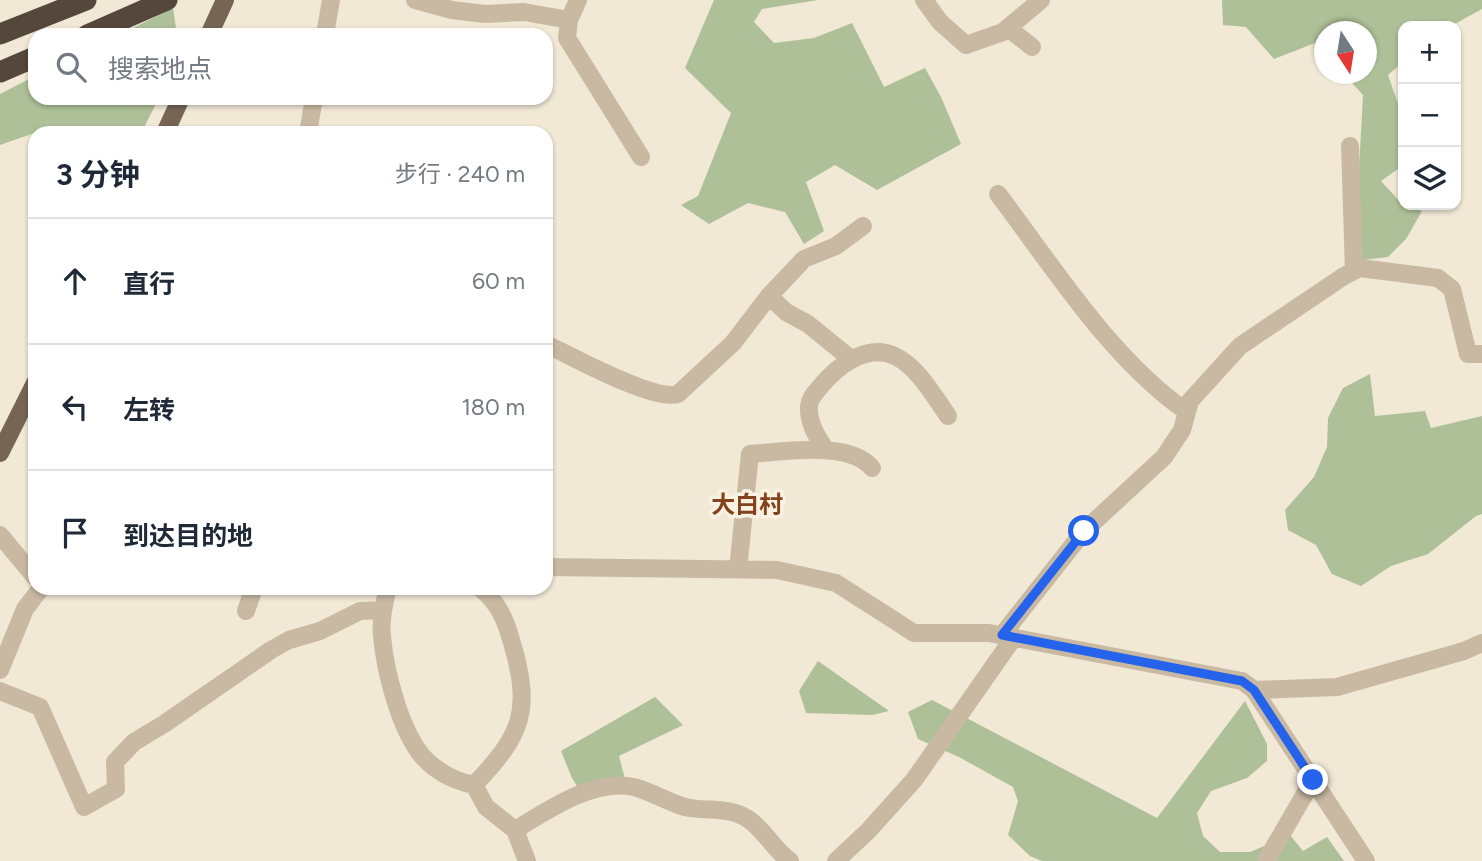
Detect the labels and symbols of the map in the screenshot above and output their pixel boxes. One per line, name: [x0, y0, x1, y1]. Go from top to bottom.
north arrow: [1314, 21, 1377, 84]
district label: 大白村: [711, 490, 783, 519]
route start: [1068, 515, 1099, 546]
route end: [1297, 764, 1328, 795]

